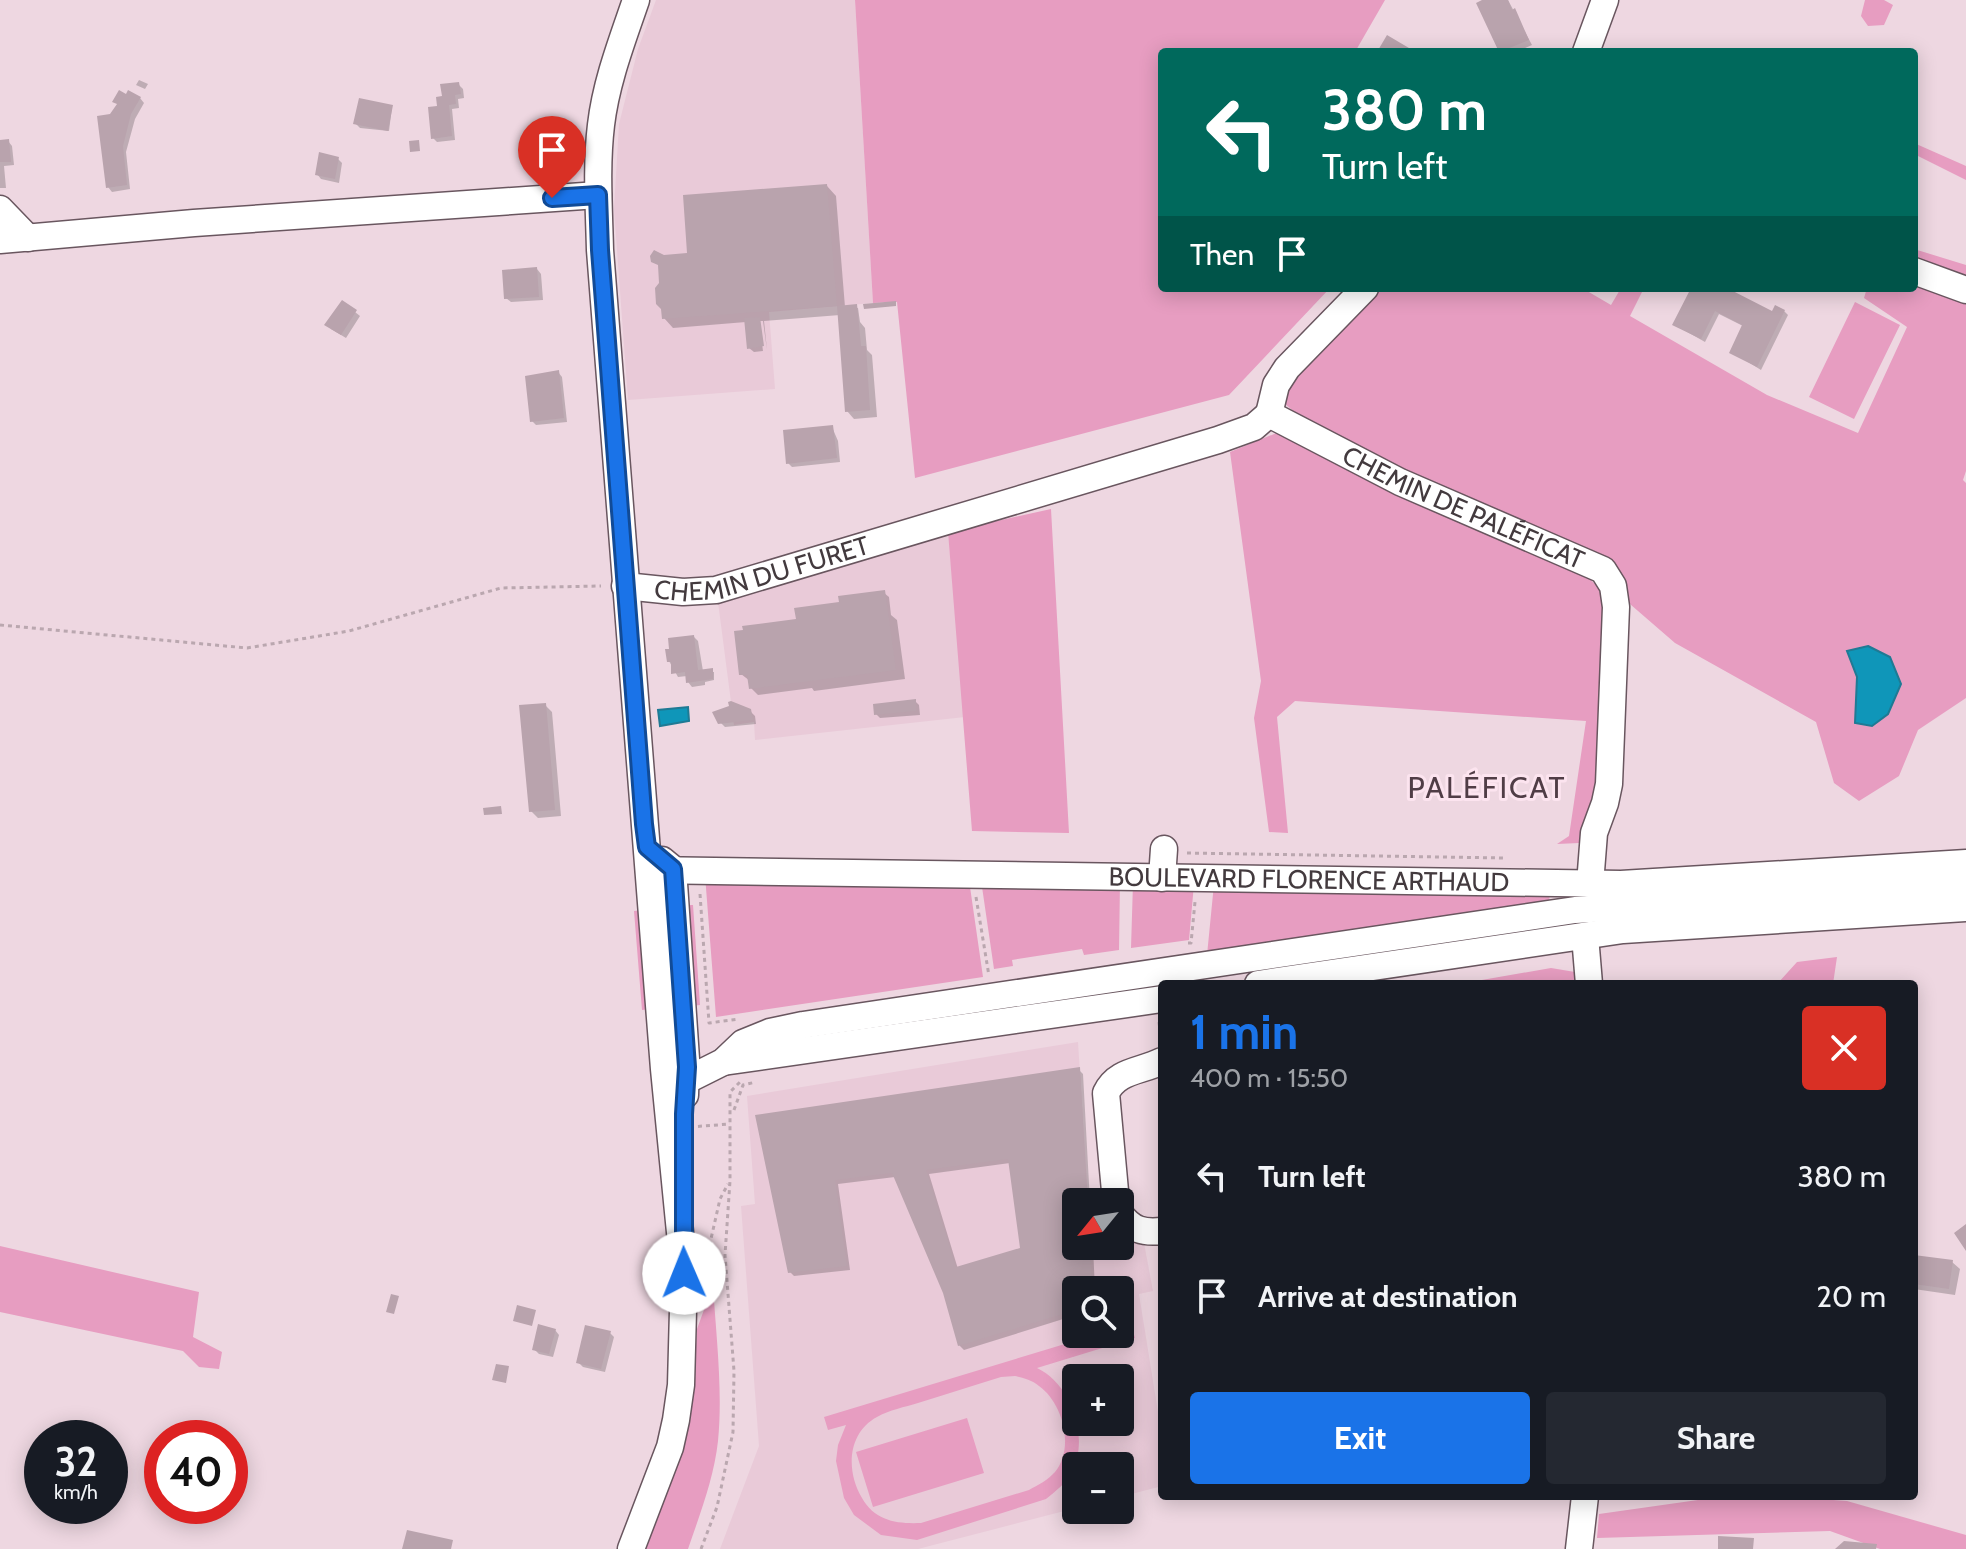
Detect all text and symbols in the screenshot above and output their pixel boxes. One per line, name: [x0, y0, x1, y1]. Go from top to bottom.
text: 380 m: [1322, 76, 1487, 144]
icon: left: [1190, 80, 1294, 184]
pin: [518, 116, 586, 198]
icon: arrive: [530, 128, 574, 172]
text: Turn left: [1322, 144, 1447, 188]
icon: arrive: [1270, 232, 1314, 276]
text: Then: [1190, 236, 1254, 273]
street label: CHEMIN DE PALÉFICAT: [1337, 439, 1589, 576]
street label: CHEMIN DU FURET: [653, 529, 873, 609]
district label: PALÉFICAT: [1408, 769, 1566, 806]
street label: BOULEVARD FLORENCE ARTHAUD: [1108, 861, 1509, 898]
text: 1 min: [1190, 1003, 1298, 1061]
button: close: [1802, 1006, 1886, 1090]
text: 400 m · 15:50: [1190, 1062, 1348, 1094]
icon: left: [1190, 1154, 1234, 1198]
text: Turn left: [1258, 1158, 1366, 1195]
text: 380 m: [1798, 1158, 1886, 1195]
north arrow: [1062, 1188, 1134, 1260]
map controls: [1062, 1188, 1134, 1524]
position arrow: [642, 1231, 726, 1315]
icon: arrive: [1190, 1274, 1234, 1318]
button: search: [1062, 1276, 1134, 1348]
text: Arrive at destination: [1258, 1278, 1518, 1315]
text: 20 m: [1816, 1278, 1886, 1315]
button: +: [1062, 1364, 1134, 1436]
button: Exit: [1190, 1392, 1530, 1484]
button: Share: [1546, 1392, 1886, 1484]
speed limit sign: 40: [144, 1420, 248, 1524]
text: 32: [55, 1437, 97, 1486]
button: −: [1062, 1452, 1134, 1524]
text: km/h: [54, 1480, 98, 1504]

